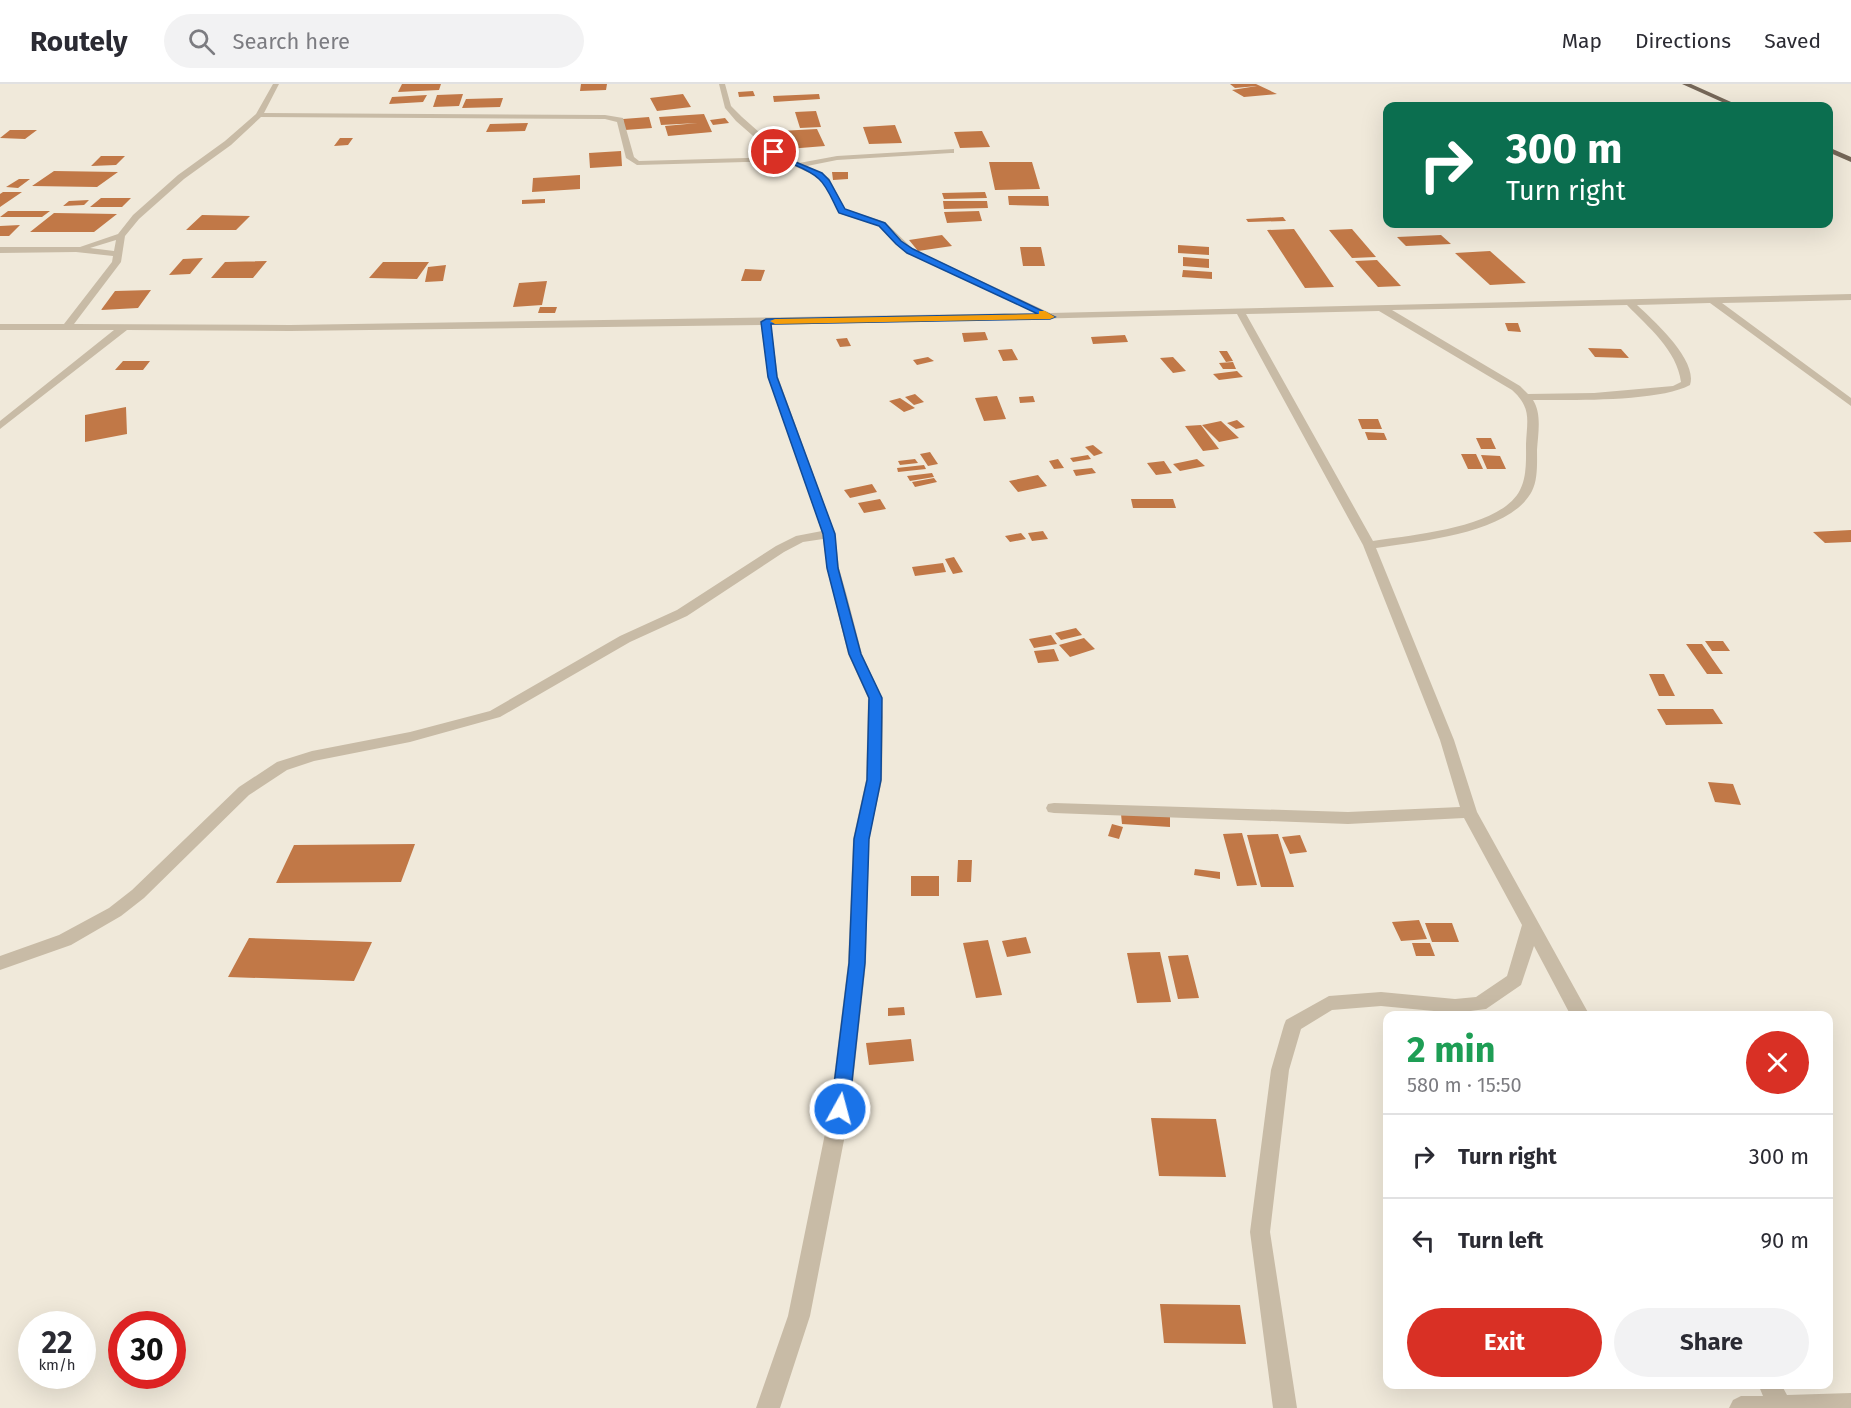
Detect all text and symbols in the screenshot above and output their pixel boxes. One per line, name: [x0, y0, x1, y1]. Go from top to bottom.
search box: [164, 14, 584, 68]
text: Routely: [30, 25, 128, 58]
icon: search: [185, 25, 218, 58]
text: Search here: [233, 28, 350, 55]
text: Map: [1562, 28, 1602, 54]
text: Directions: [1635, 28, 1731, 54]
text: Saved: [1764, 28, 1821, 54]
text: 300 m: [1506, 124, 1622, 174]
pin: [748, 126, 799, 177]
icon: right: [1407, 126, 1485, 204]
icon: arrive: [757, 135, 790, 168]
text: Turn right: [1506, 175, 1626, 207]
text: 2 min: [1407, 1028, 1496, 1072]
button: close: [1746, 1031, 1809, 1094]
text: 580 m · 15:50: [1407, 1073, 1522, 1097]
position arrow: [808, 1077, 872, 1141]
icon: right: [1407, 1140, 1440, 1173]
text: Turn right: [1458, 1143, 1557, 1170]
text: 300 m: [1749, 1143, 1809, 1170]
icon: left: [1407, 1224, 1440, 1257]
text: Turn left: [1458, 1227, 1543, 1254]
text: 90 m: [1760, 1227, 1809, 1254]
button: Exit: [1407, 1308, 1602, 1377]
button: Share: [1614, 1308, 1809, 1377]
speed limit sign: 30: [108, 1311, 186, 1389]
text: 22: [41, 1325, 73, 1361]
text: km/h: [38, 1356, 76, 1374]

